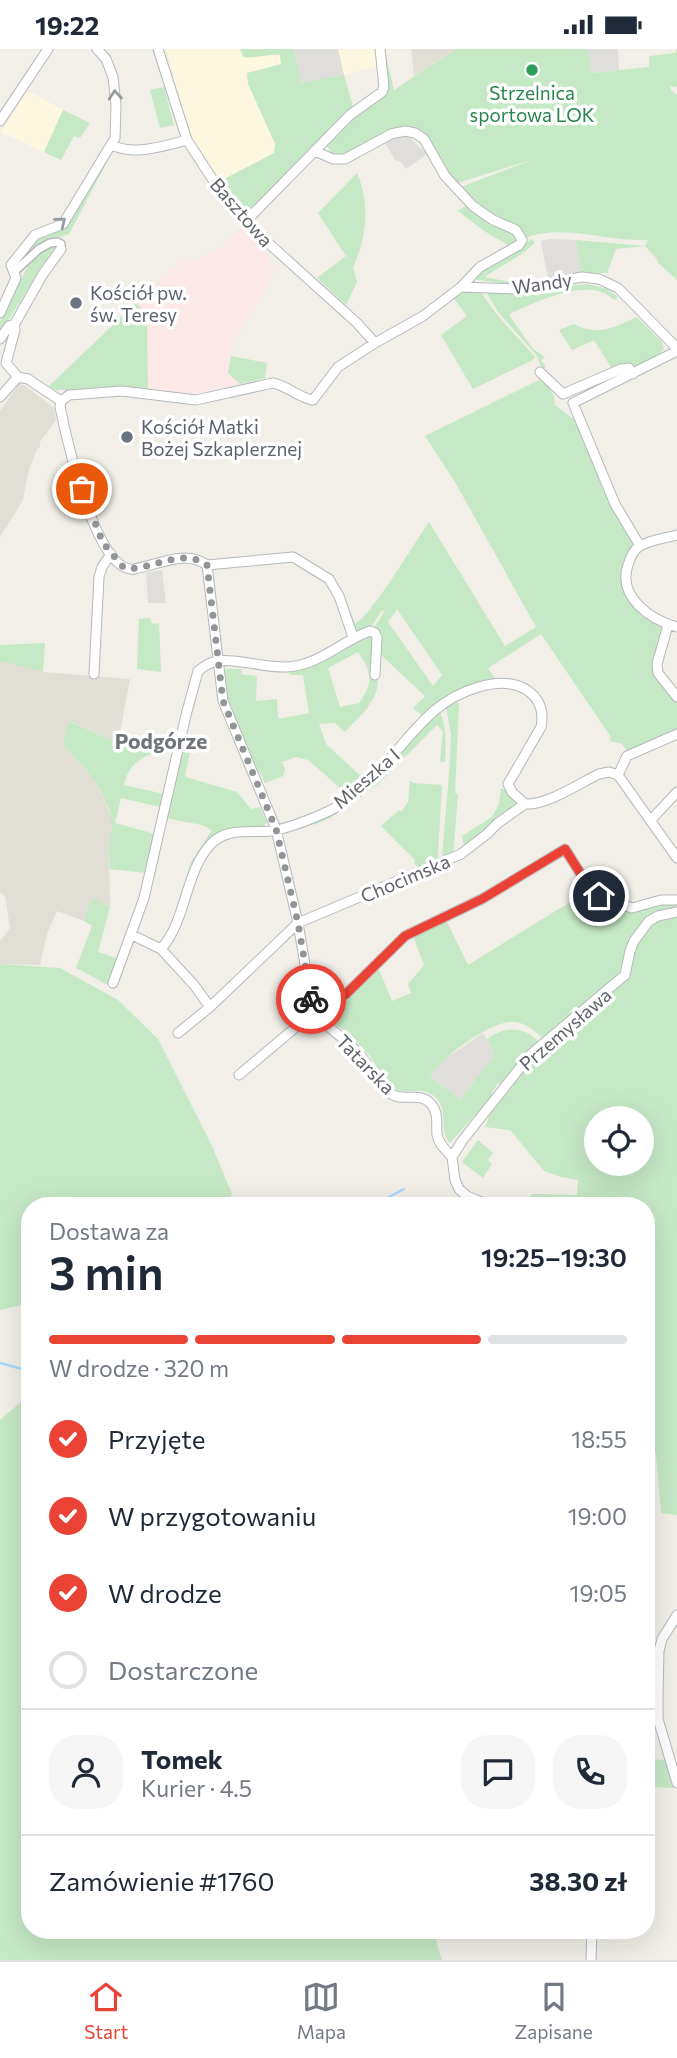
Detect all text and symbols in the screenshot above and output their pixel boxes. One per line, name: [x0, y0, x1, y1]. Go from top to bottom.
text: 19:22: [35, 9, 99, 40]
marker: Strzelnica sportowa LOK: [524, 62, 540, 78]
place label: Strzelnica sportowa LOK: [470, 81, 595, 126]
one-way arrow: [108, 89, 123, 100]
street label: Basztowa: [206, 173, 278, 251]
one-way arrow: [53, 218, 65, 231]
street label: Wandy: [511, 267, 573, 299]
place label: Kościół pw. św. Teresy: [90, 281, 187, 326]
marker: Kościół pw. św. Teresy: [68, 295, 84, 311]
place label: Kościół Matki Bożej Szkaplerznej: [141, 415, 302, 460]
marker: Kościół Matki Bożej Szkaplerznej: [119, 429, 135, 445]
pin: [52, 459, 112, 519]
icon: bag: [63, 470, 101, 508]
district label: Podgórze: [115, 728, 207, 753]
street label: Mieszka I: [328, 743, 404, 813]
street label: Chocimska: [357, 849, 453, 907]
pin: [569, 866, 629, 926]
icon: home: [580, 877, 618, 915]
courier: [276, 964, 346, 1034]
icon: bike: [292, 980, 330, 1018]
street label: Przemysława: [514, 983, 616, 1075]
street label: Tatarska: [332, 1029, 400, 1099]
map controls: [584, 1106, 654, 1176]
button: locate: [584, 1106, 654, 1176]
text: Dostawa za: [49, 1217, 169, 1245]
text: 19:25–19:30: [481, 1241, 627, 1272]
text: 3 min: [49, 1243, 164, 1299]
text: W drodze · 320 m: [49, 1354, 229, 1382]
icon: check: [49, 1420, 87, 1458]
text: Przyjęte: [108, 1423, 205, 1454]
text: 18:55: [571, 1425, 627, 1453]
icon: check: [49, 1497, 87, 1535]
text: W przygotowaniu: [108, 1500, 316, 1531]
text: 19:00: [568, 1502, 627, 1530]
icon: check: [49, 1574, 87, 1612]
text: W drodze: [108, 1577, 222, 1608]
text: 19:05: [570, 1579, 627, 1607]
text: Dostarczone: [108, 1654, 258, 1685]
button: person: [49, 1735, 123, 1809]
button: chat: [461, 1735, 535, 1809]
button: phone: [553, 1735, 627, 1809]
text: Tomek: [141, 1743, 223, 1774]
text: Kurier · 4.5: [141, 1774, 252, 1802]
text: Zamówienie #1760: [49, 1865, 275, 1896]
text: 38.30 zł: [529, 1865, 627, 1896]
tab: Start: [84, 1978, 128, 2043]
tab: Mapa: [297, 1978, 346, 2043]
tab: Zapisane: [514, 1978, 593, 2043]

